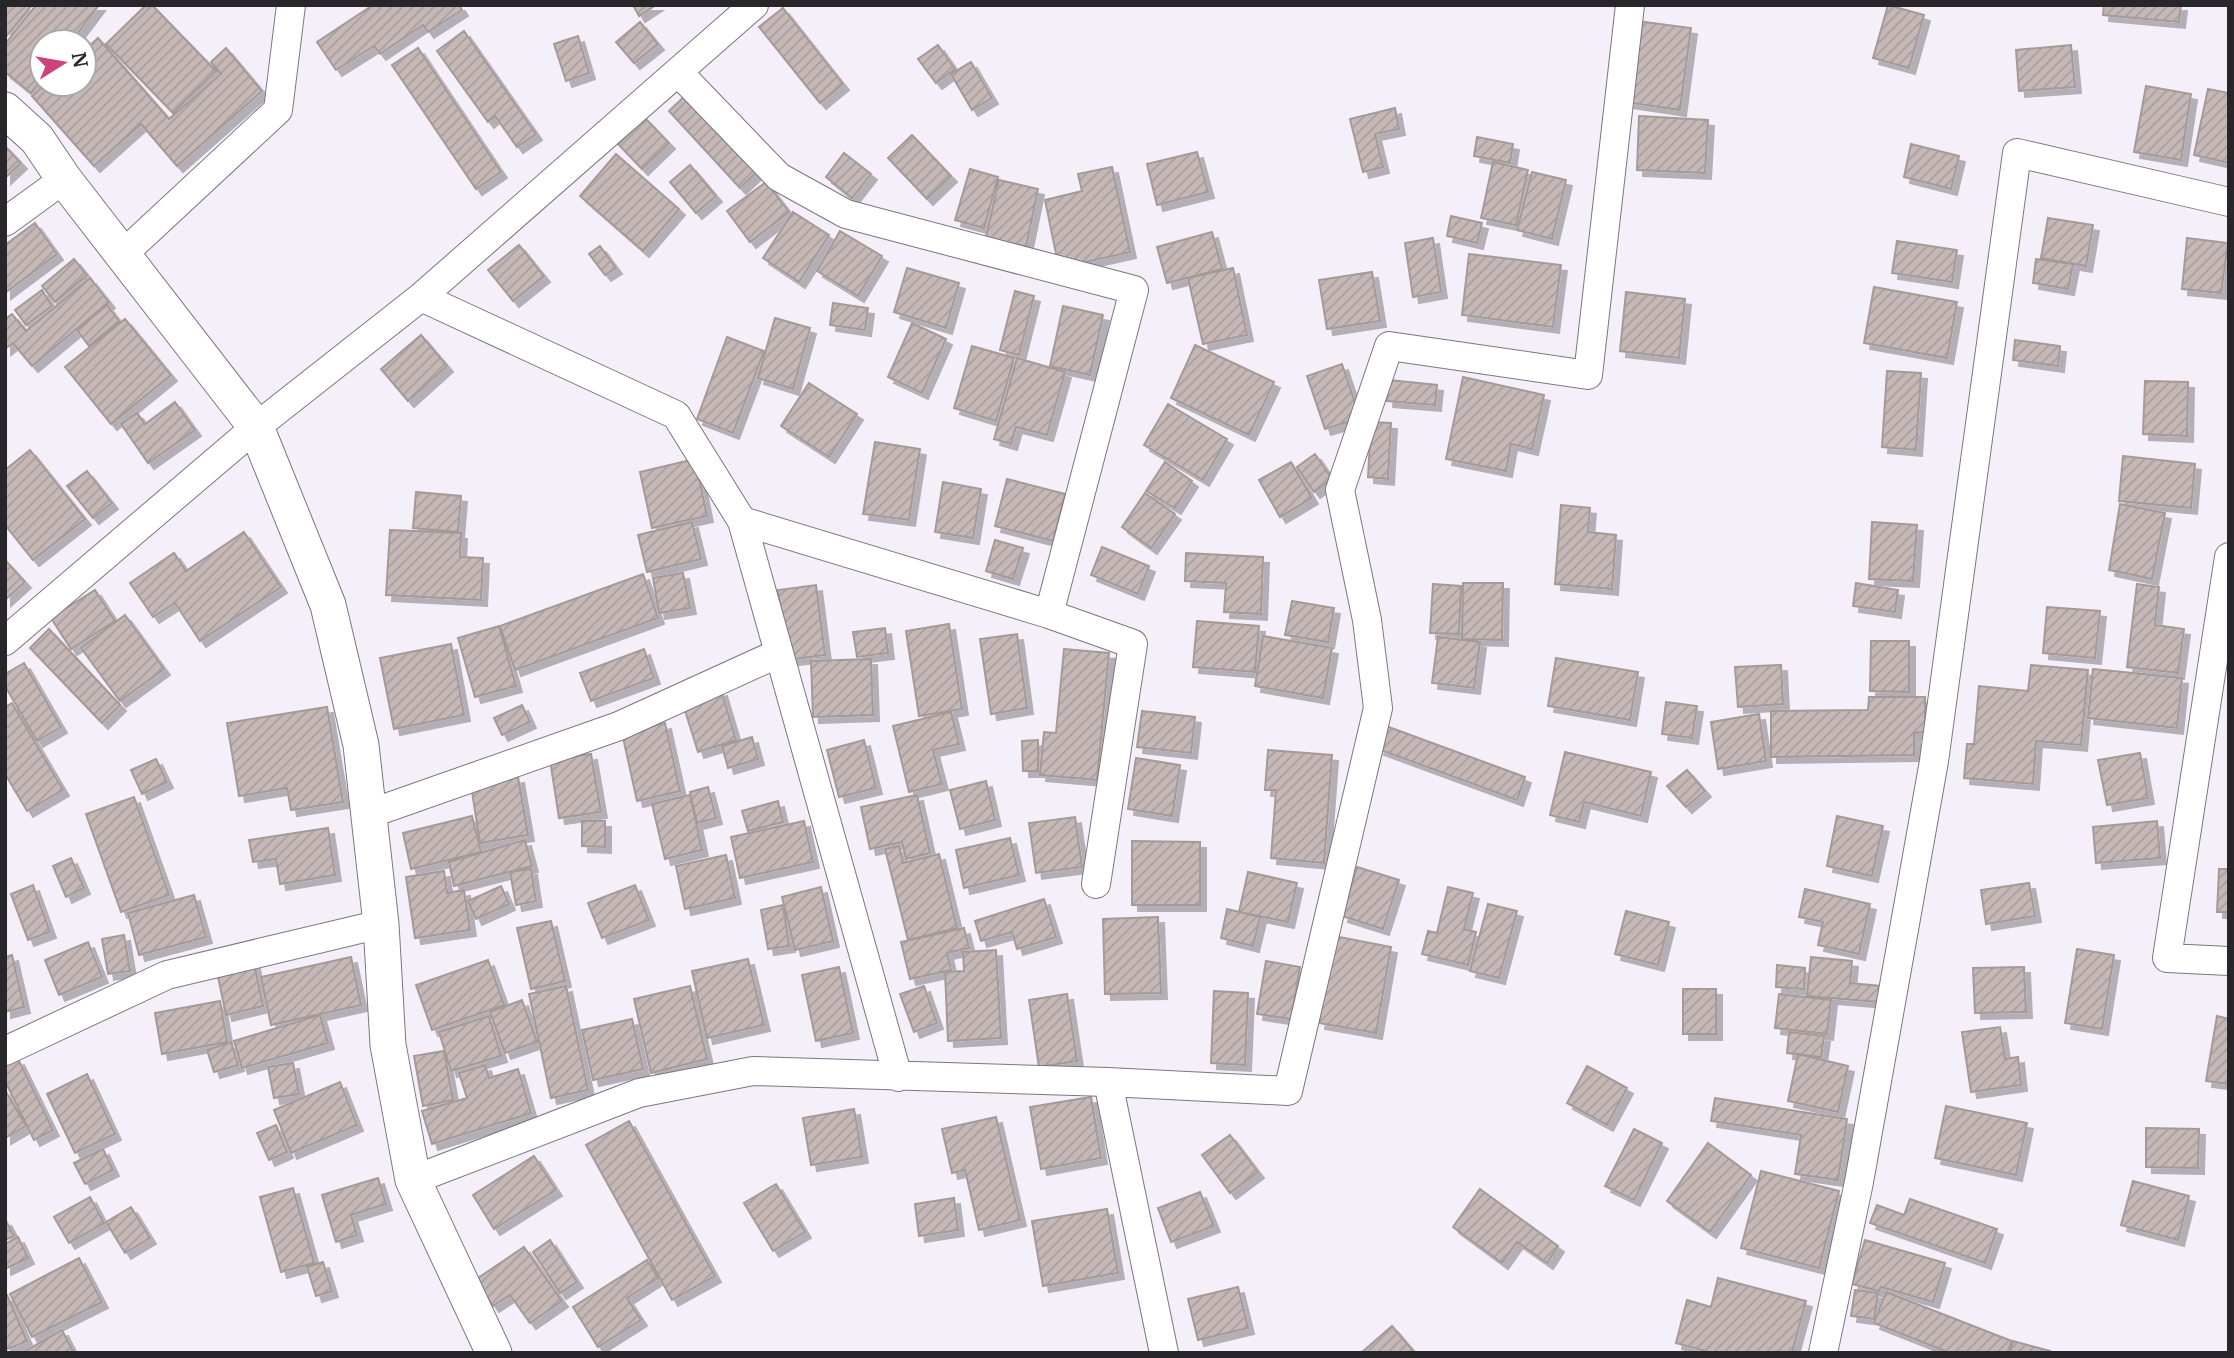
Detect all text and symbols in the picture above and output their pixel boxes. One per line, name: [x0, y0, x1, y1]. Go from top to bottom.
north arrow: [28, 28, 98, 98]
text: N: [66, 50, 93, 69]

